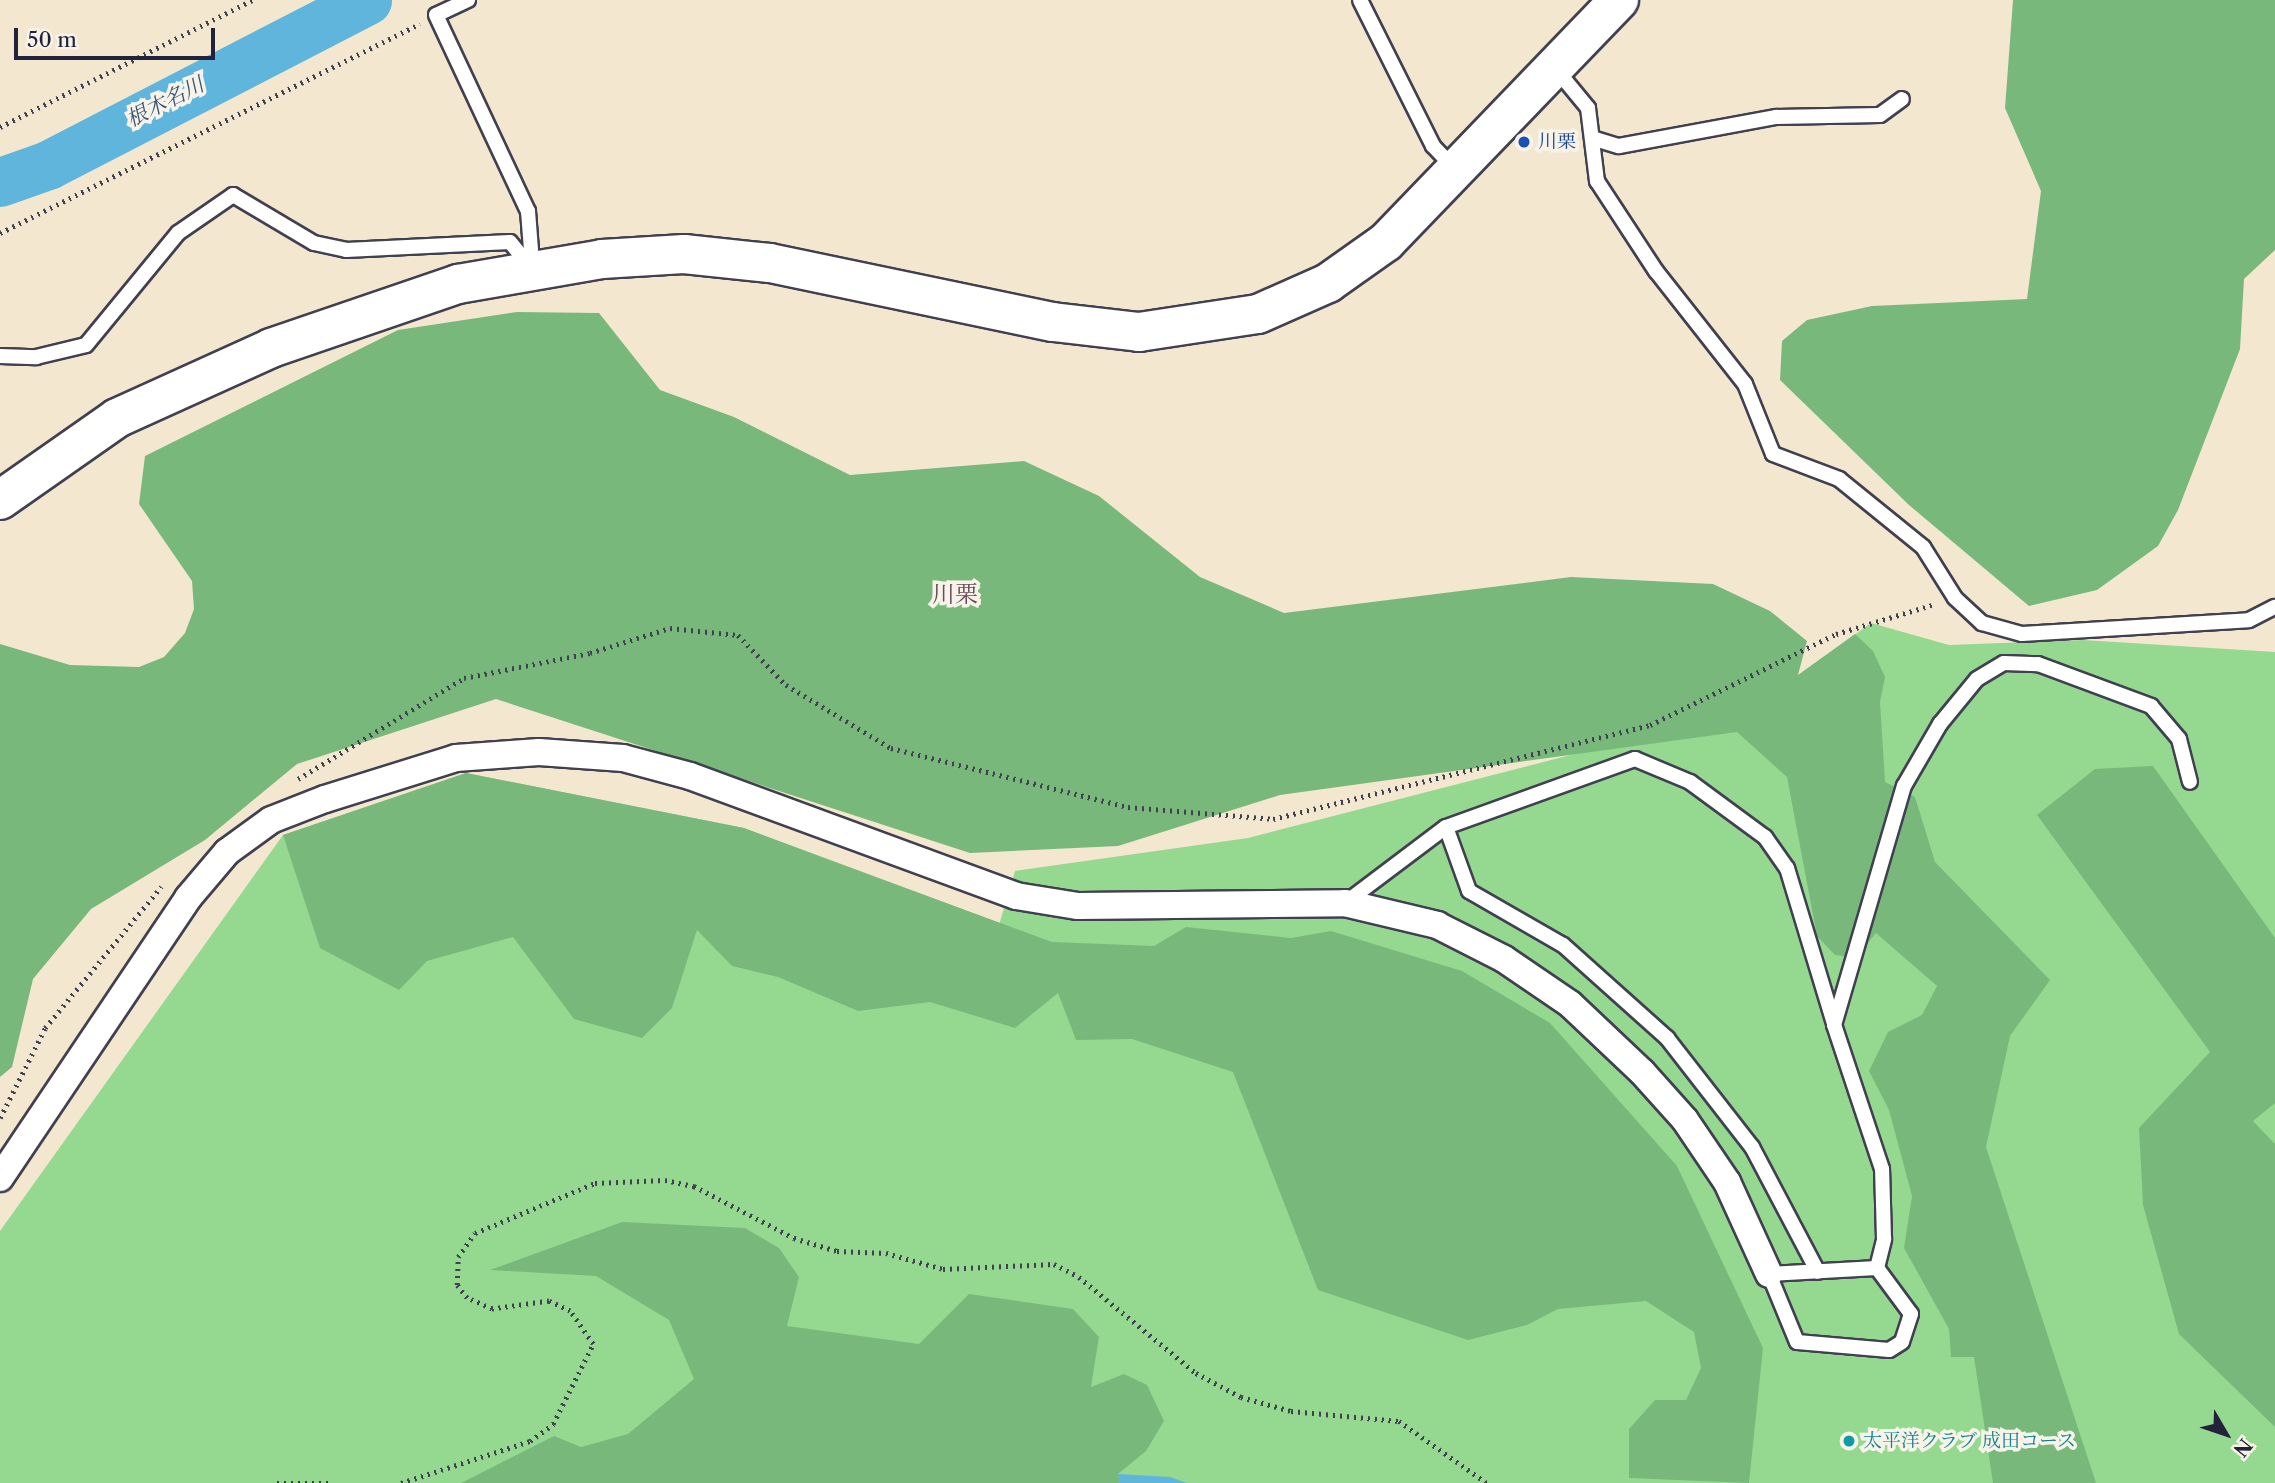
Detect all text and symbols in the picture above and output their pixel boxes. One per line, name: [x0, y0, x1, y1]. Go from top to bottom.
scale bar: [18, 14, 219, 58]
text: 50 m: [27, 27, 77, 52]
water label: 根木名川: [122, 72, 208, 132]
place label: 川栗: [1538, 131, 1576, 153]
marker: 川栗: [1516, 134, 1532, 150]
district label: 川栗: [932, 580, 978, 608]
north arrow: [2191, 1399, 2261, 1469]
place label: 太平洋クラブ 成田コース: [1863, 1430, 2077, 1452]
marker: 太平洋クラブ 成田コース: [1841, 1433, 1857, 1449]
text: N: [2229, 1434, 2257, 1461]

